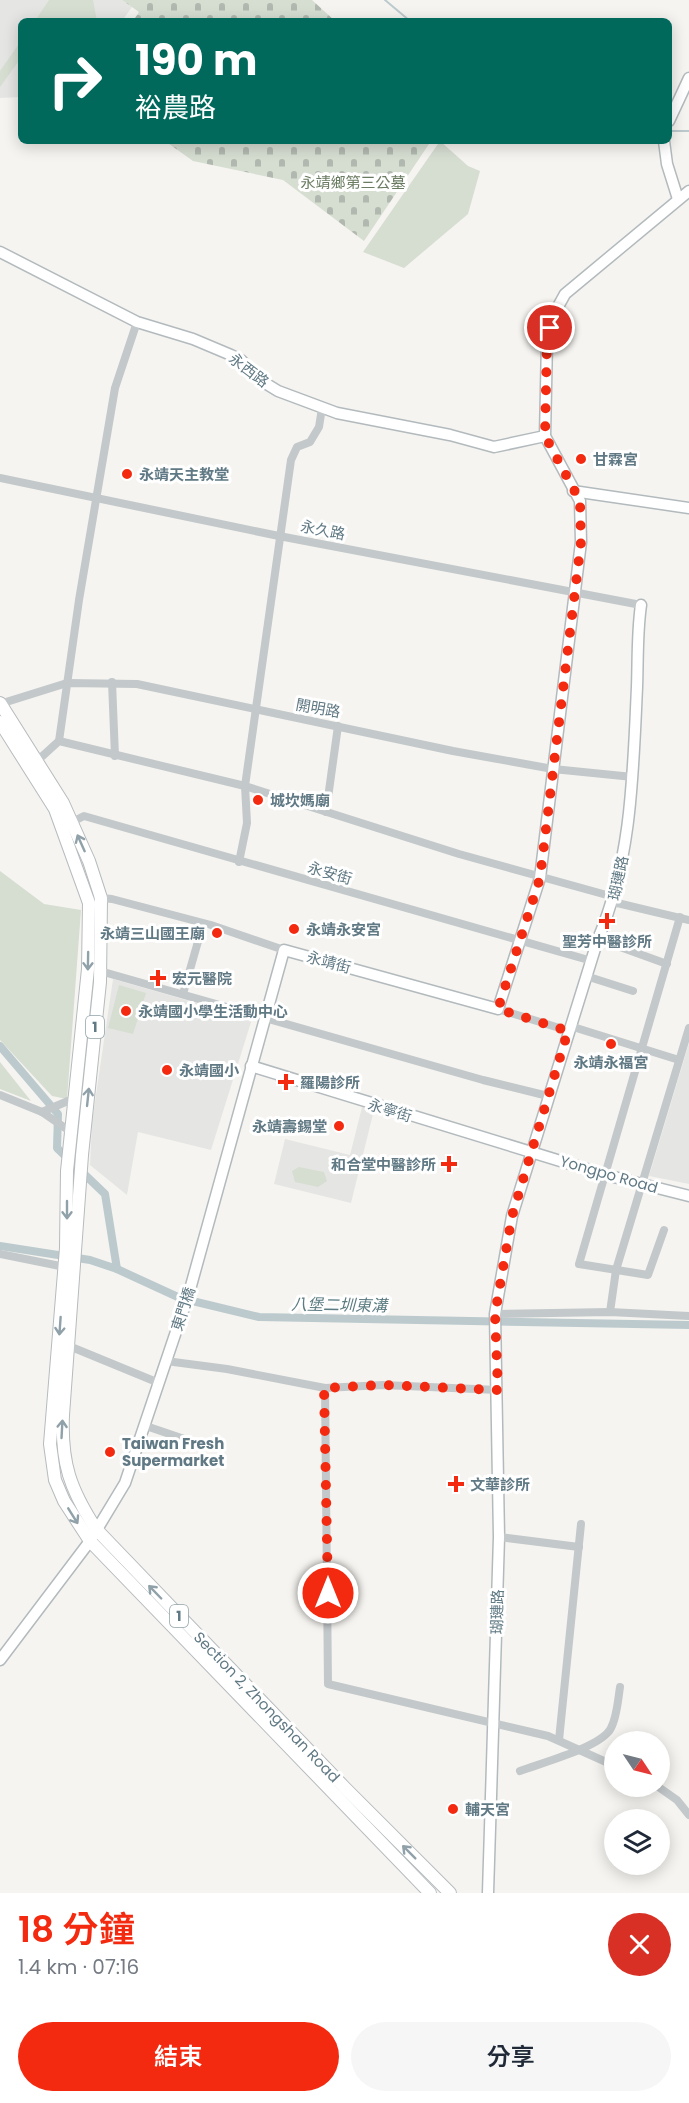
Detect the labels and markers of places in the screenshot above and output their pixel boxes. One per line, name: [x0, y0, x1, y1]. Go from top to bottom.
pin: [524, 302, 575, 353]
place label: 甘霖宮: [593, 449, 638, 470]
marker: 甘霖宮: [574, 452, 588, 466]
place label: 永靖天主教堂: [139, 464, 229, 485]
marker: 永靖天主教堂: [120, 467, 134, 481]
place label: 城坎媽廟: [270, 790, 330, 811]
marker: 城坎媽廟: [251, 793, 265, 807]
marker: 聖芳中醫診所: [598, 912, 616, 930]
place label: 永靖永安宮: [306, 919, 381, 940]
marker: 永靖永安宮: [287, 922, 301, 936]
place label: 永靖三山國王廟: [100, 923, 205, 944]
marker: 永靖三山國王廟: [210, 926, 224, 940]
place label: 聖芳中醫診所: [562, 931, 652, 952]
place label: 宏元醫院: [172, 968, 232, 989]
marker: 宏元醫院: [149, 969, 167, 987]
place label: 永靖國小學生活動中心: [138, 1001, 288, 1022]
marker: 永靖國小學生活動中心: [119, 1004, 133, 1018]
marker: 永靖永福宮: [604, 1037, 618, 1051]
place label: 永靖永福宮: [573, 1052, 649, 1073]
place label: 永靖國小: [179, 1060, 240, 1081]
marker: 永靖國小: [160, 1063, 174, 1077]
place label: 羅陽診所: [300, 1072, 360, 1093]
marker: 羅陽診所: [277, 1073, 295, 1091]
place label: 永靖壽錫堂: [252, 1116, 327, 1137]
marker: 永靖壽錫堂: [332, 1119, 346, 1133]
place label: 和合堂中醫診所: [331, 1154, 436, 1175]
marker: 和合堂中醫診所: [440, 1155, 458, 1173]
place label: Taiwan Fresh Supermarket: [122, 1433, 224, 1471]
marker: Taiwan Fresh Supermarket: [103, 1445, 117, 1459]
place label: 文華診所: [470, 1474, 530, 1495]
marker: 文華診所: [447, 1475, 465, 1493]
place label: 輔天宮: [465, 1799, 510, 1820]
marker: 輔天宮: [446, 1802, 460, 1816]

